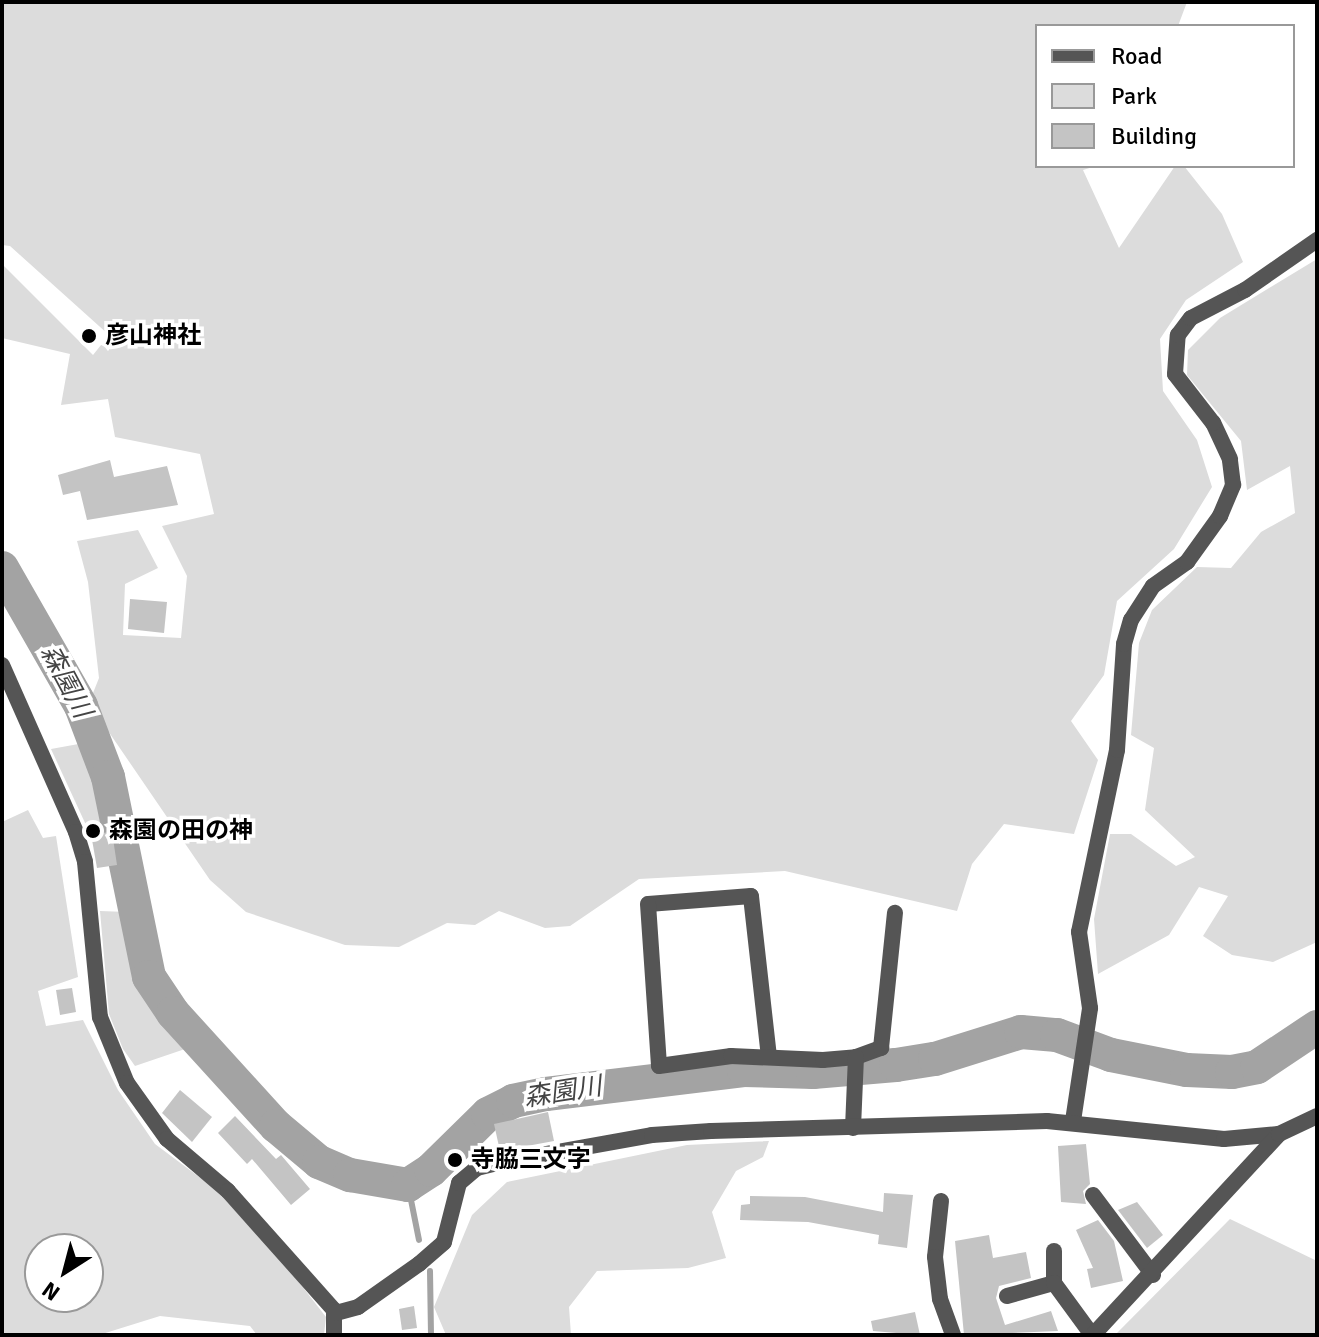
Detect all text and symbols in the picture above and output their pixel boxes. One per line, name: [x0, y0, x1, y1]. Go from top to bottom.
legend: [1035, 24, 1295, 168]
text: Road: [1111, 41, 1162, 71]
text: Park: [1111, 81, 1157, 111]
text: Building: [1111, 121, 1197, 151]
place label: 彦山神社: [105, 322, 201, 350]
marker: 彦山神社: [80, 327, 98, 345]
water label: 森園川: [33, 640, 97, 724]
place label: 森園の田の神: [109, 817, 253, 845]
marker: 森園の田の神: [84, 822, 102, 840]
water label: 森園川: [522, 1071, 604, 1115]
place label: 寺脇三文字: [471, 1146, 591, 1174]
marker: 寺脇三文字: [446, 1151, 464, 1169]
north arrow: [24, 1233, 104, 1313]
text: N: [37, 1276, 65, 1307]

